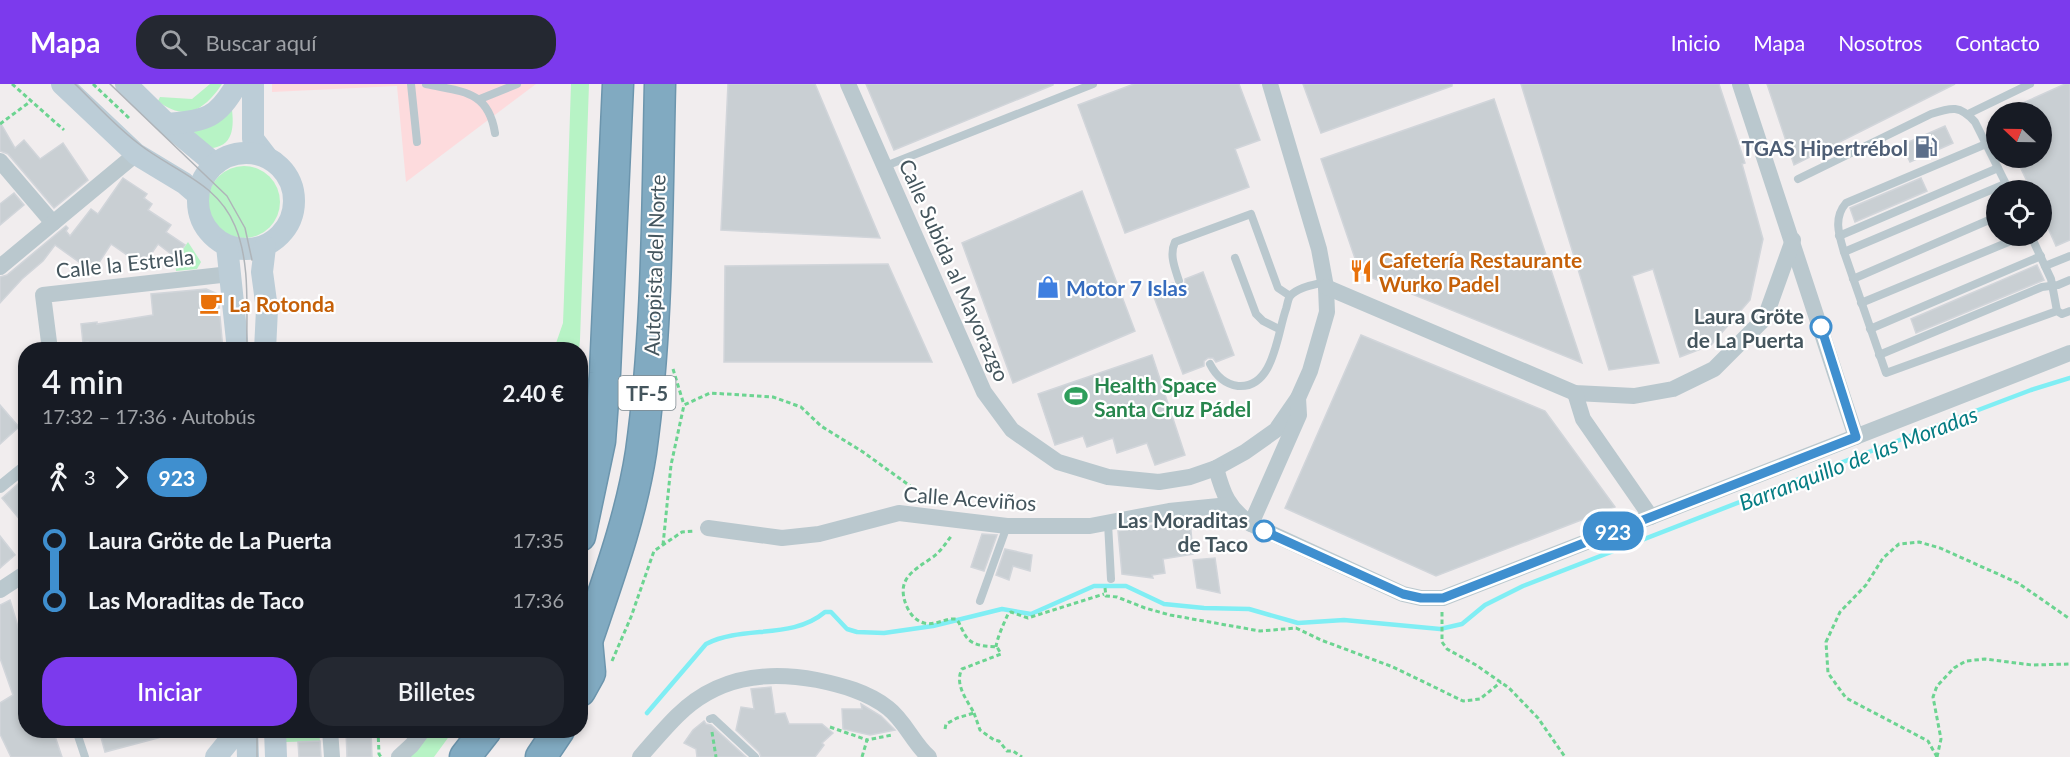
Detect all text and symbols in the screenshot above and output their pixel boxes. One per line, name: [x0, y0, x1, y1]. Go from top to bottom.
search box: [136, 15, 556, 69]
text: Mapa: [30, 25, 100, 59]
icon: search: [157, 26, 190, 59]
text: Buscar aquí: [205, 29, 317, 56]
text: Inicio: [1671, 30, 1720, 55]
text: Mapa: [1753, 30, 1805, 55]
text: Nosotros: [1838, 30, 1922, 55]
text: Contacto: [1955, 30, 2040, 55]
north arrow: [1986, 102, 2052, 168]
map controls: [1986, 102, 2052, 246]
fuel station icon: TGAS Hipertrébol: [1913, 134, 1939, 160]
place label: TGAS Hipertrébol: [1742, 135, 1908, 160]
street label: Calle Subida al Mayorazgo: [895, 155, 1015, 385]
street label: Autopista del Norte: [638, 174, 670, 356]
button: locate: [1986, 180, 2052, 246]
street label: Calle la Estrella: [55, 243, 195, 283]
place label: Cafetería Restaurante Wurko Padel: [1379, 247, 1582, 296]
restaurant icon: Cafetería Restaurante Wurko Padel: [1348, 258, 1374, 284]
shop icon: Motor 7 Islas: [1035, 274, 1061, 300]
place label: Motor 7 Islas: [1066, 275, 1187, 300]
cafe icon: La Rotonda: [198, 290, 224, 316]
place label: La Rotonda: [229, 291, 335, 316]
place label: Laura Gröte de La Puerta: [1687, 303, 1804, 352]
marker: Laura Gröte de La Puerta: [1810, 316, 1832, 338]
text: 4 min: [42, 361, 123, 401]
place label: Health Space Santa Cruz Pádel: [1094, 372, 1251, 421]
road number: TF-5: [618, 376, 676, 410]
text: 2.40 €: [502, 380, 564, 407]
sports icon: Health Space Santa Cruz Pádel: [1063, 383, 1089, 409]
water label: Barranquillo de las Moradas: [1735, 400, 1981, 516]
text: 17:32 – 17:36 · Autobús: [42, 404, 255, 428]
icon: walk: [42, 461, 75, 494]
icon: forward: [105, 461, 138, 494]
text: 3: [84, 465, 96, 489]
text: 923: [159, 465, 195, 490]
street label: Calle Aceviños: [903, 481, 1037, 515]
place label: Las Moraditas de Taco: [1117, 507, 1248, 556]
line badge: 923: [1578, 512, 1648, 550]
text: 923: [1595, 519, 1631, 544]
marker: Las Moraditas de Taco: [1253, 520, 1275, 542]
text: Laura Gröte de La Puerta: [88, 527, 332, 554]
text: 17:35: [513, 528, 564, 552]
text: Las Moraditas de Taco: [88, 587, 304, 614]
text: 17:36: [513, 588, 564, 612]
button: Iniciar: [42, 657, 297, 726]
button: Billetes: [309, 657, 564, 726]

